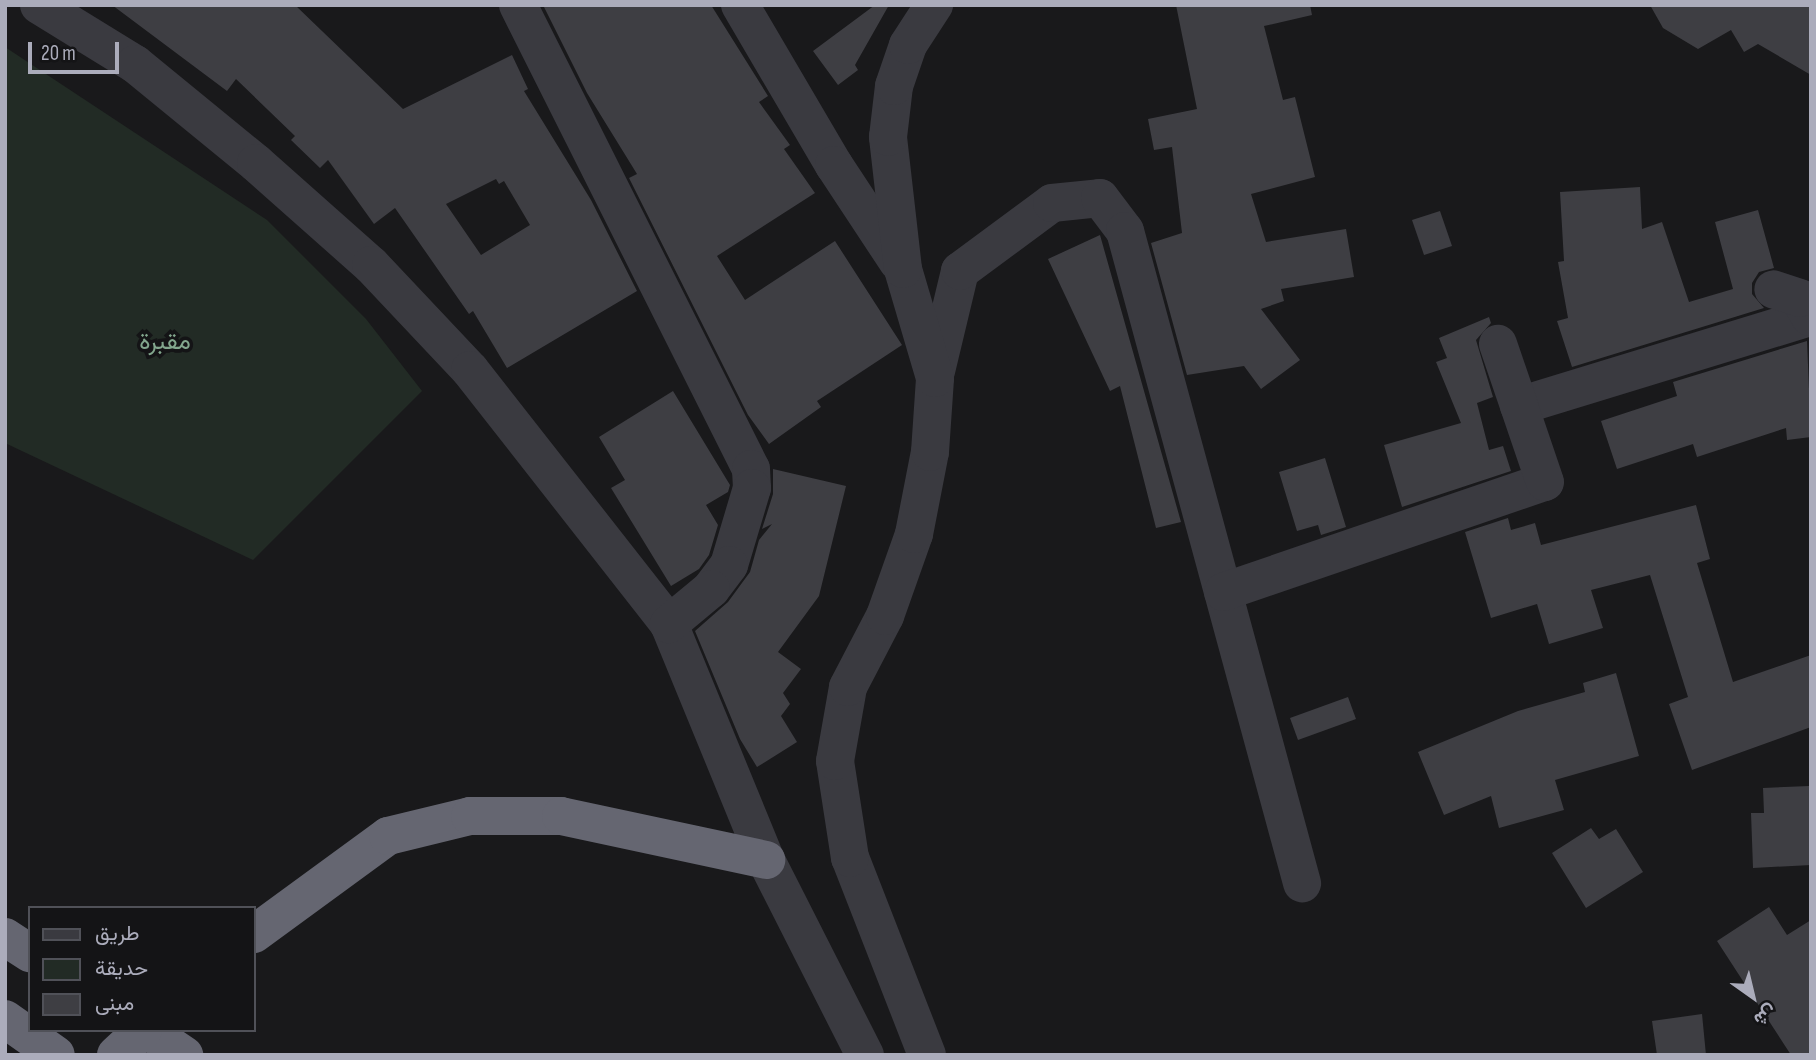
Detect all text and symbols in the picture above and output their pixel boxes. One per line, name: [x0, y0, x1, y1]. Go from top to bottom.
scale bar: [32, 28, 122, 72]
text: 20 m: [41, 41, 76, 66]
park label: مقبرة: [139, 328, 191, 356]
legend: [28, 906, 256, 1032]
text: طريق: [95, 921, 140, 946]
text: حديقة: [95, 956, 148, 981]
north arrow: [1718, 962, 1788, 1032]
text: مبنى: [95, 991, 134, 1016]
text: ش: [1749, 999, 1781, 1031]

